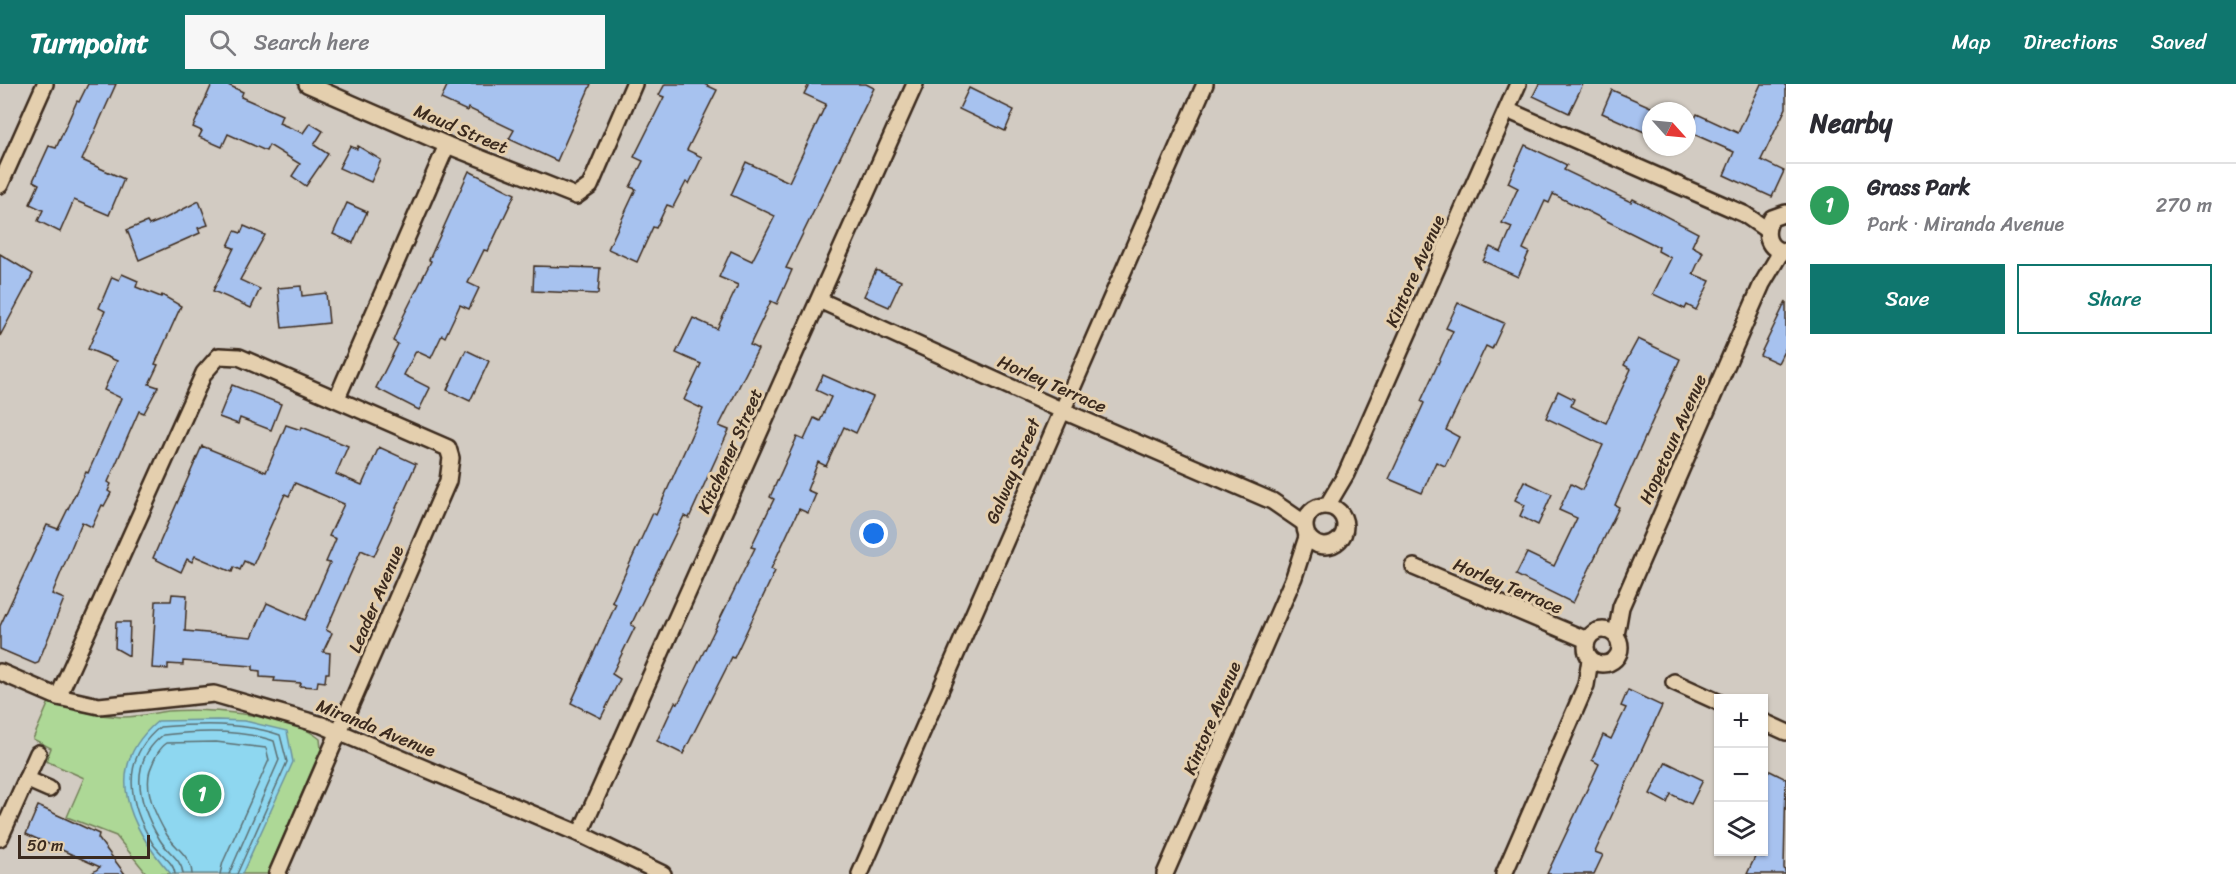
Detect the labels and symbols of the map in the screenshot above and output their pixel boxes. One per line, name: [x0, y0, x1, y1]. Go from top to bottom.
street label: Maud Street: [409, 95, 513, 163]
north arrow: [1642, 102, 1696, 156]
street label: Kintore Avenue: [1376, 209, 1454, 333]
street label: Horley Terrace: [992, 346, 1112, 422]
street label: Hopetoun Avenue: [1630, 369, 1716, 509]
street label: Kitchener Street: [688, 383, 772, 519]
street label: Galway Street: [976, 412, 1050, 529]
your location: [859, 519, 888, 548]
street label: Leader Avenue: [339, 540, 413, 658]
street label: Horley Terrace: [1448, 548, 1568, 624]
street label: Kintore Avenue: [1174, 656, 1250, 780]
street label: Miranda Avenue: [311, 689, 441, 767]
pin: 1: [182, 772, 222, 816]
scale bar: [18, 832, 150, 860]

